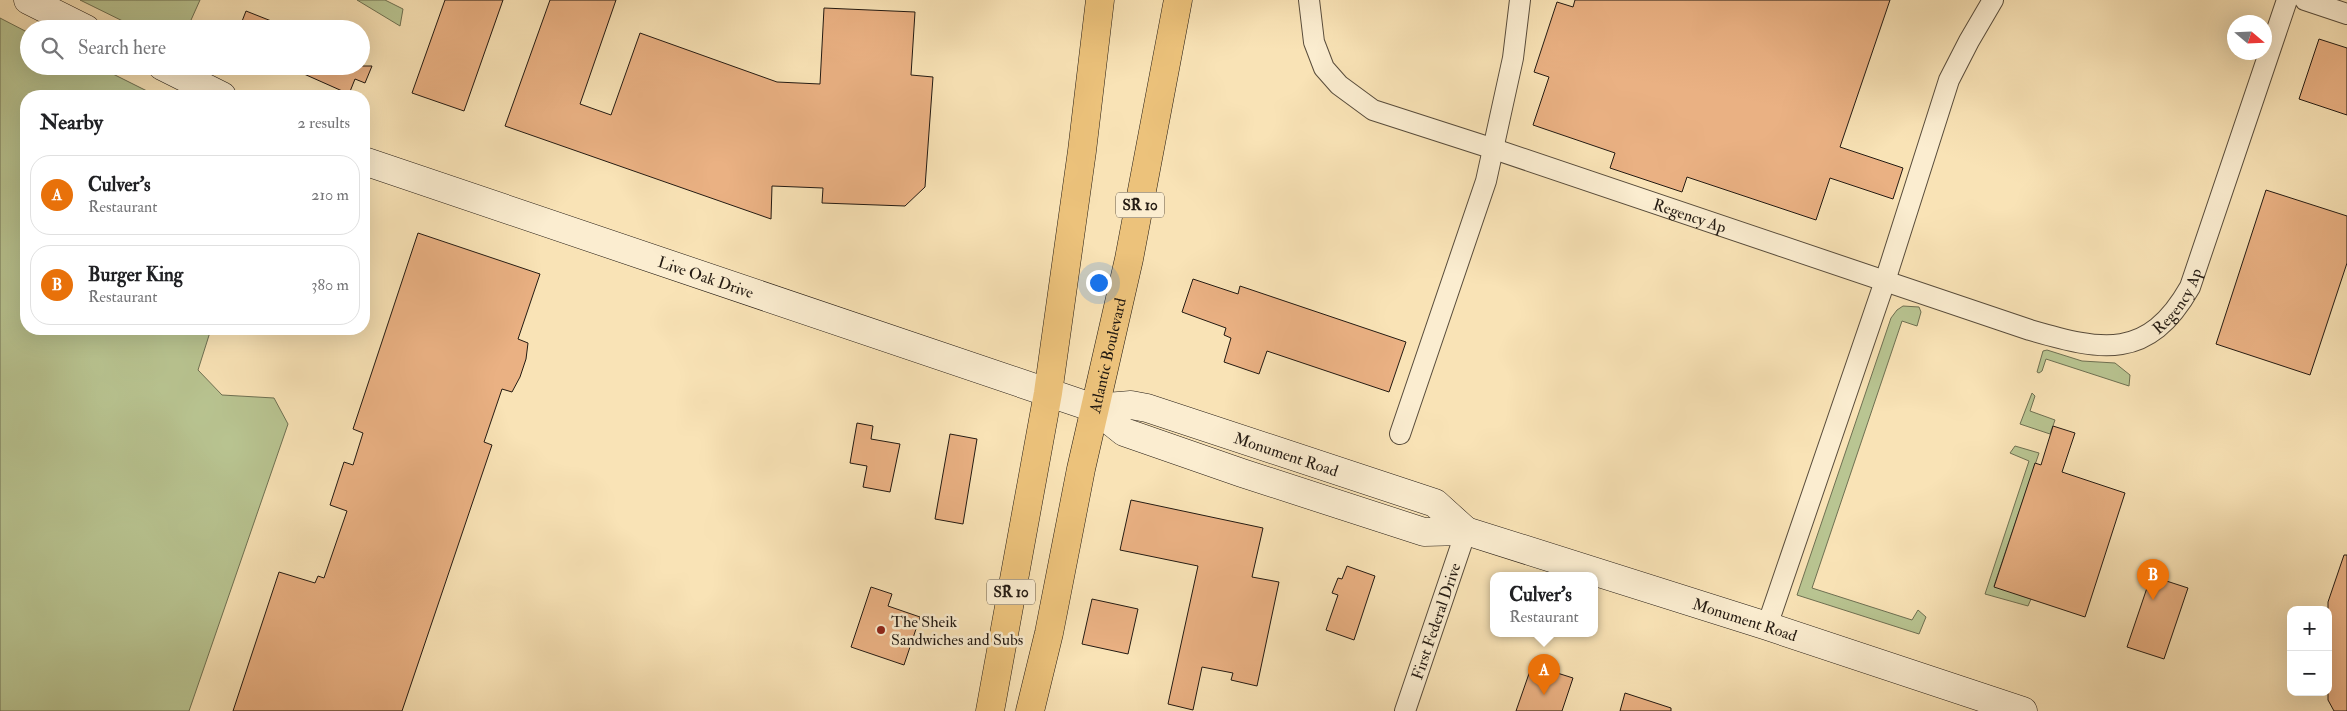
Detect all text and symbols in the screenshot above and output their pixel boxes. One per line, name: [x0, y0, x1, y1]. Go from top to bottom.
north arrow: [2227, 15, 2272, 60]
search box: [20, 20, 370, 75]
icon: search: [38, 34, 66, 62]
text: Search here: [78, 36, 166, 60]
text: Nearby: [40, 109, 103, 136]
text: 2 results: [297, 113, 350, 133]
text: Culver's: [88, 173, 151, 197]
text: A: [52, 185, 62, 205]
text: 210 m: [311, 185, 349, 205]
road number: SR 10: [1116, 192, 1164, 218]
street label: Regency Ap: [1650, 194, 1729, 239]
text: Restaurant: [88, 197, 157, 217]
street label: Live Oak Drive: [655, 252, 756, 303]
text: Burger King: [88, 263, 183, 287]
street label: Regency Ap: [2149, 266, 2208, 339]
your location: [1086, 270, 1112, 296]
text: B: [52, 275, 62, 295]
text: 380 m: [311, 275, 349, 295]
text: Restaurant: [88, 287, 157, 307]
street label: Atlantic Boulevard: [1085, 296, 1131, 416]
street label: Monument Road: [1231, 428, 1341, 481]
pin: B: [2137, 559, 2169, 600]
street label: First Federal Drive: [1407, 560, 1466, 682]
popup: [1490, 572, 1598, 637]
road number: SR 10: [987, 580, 1035, 604]
text: Culver's: [1509, 583, 1572, 607]
street label: Monument Road: [1690, 594, 1800, 646]
map controls: [2287, 606, 2332, 696]
button: +: [2287, 606, 2332, 651]
text: Restaurant: [1509, 607, 1579, 627]
place label: The Sheik Sandwiches and Subs: [891, 612, 1023, 650]
marker: The Sheik Sandwiches and Subs: [875, 624, 887, 636]
button: −: [2287, 651, 2332, 696]
pin: A: [1528, 654, 1560, 695]

